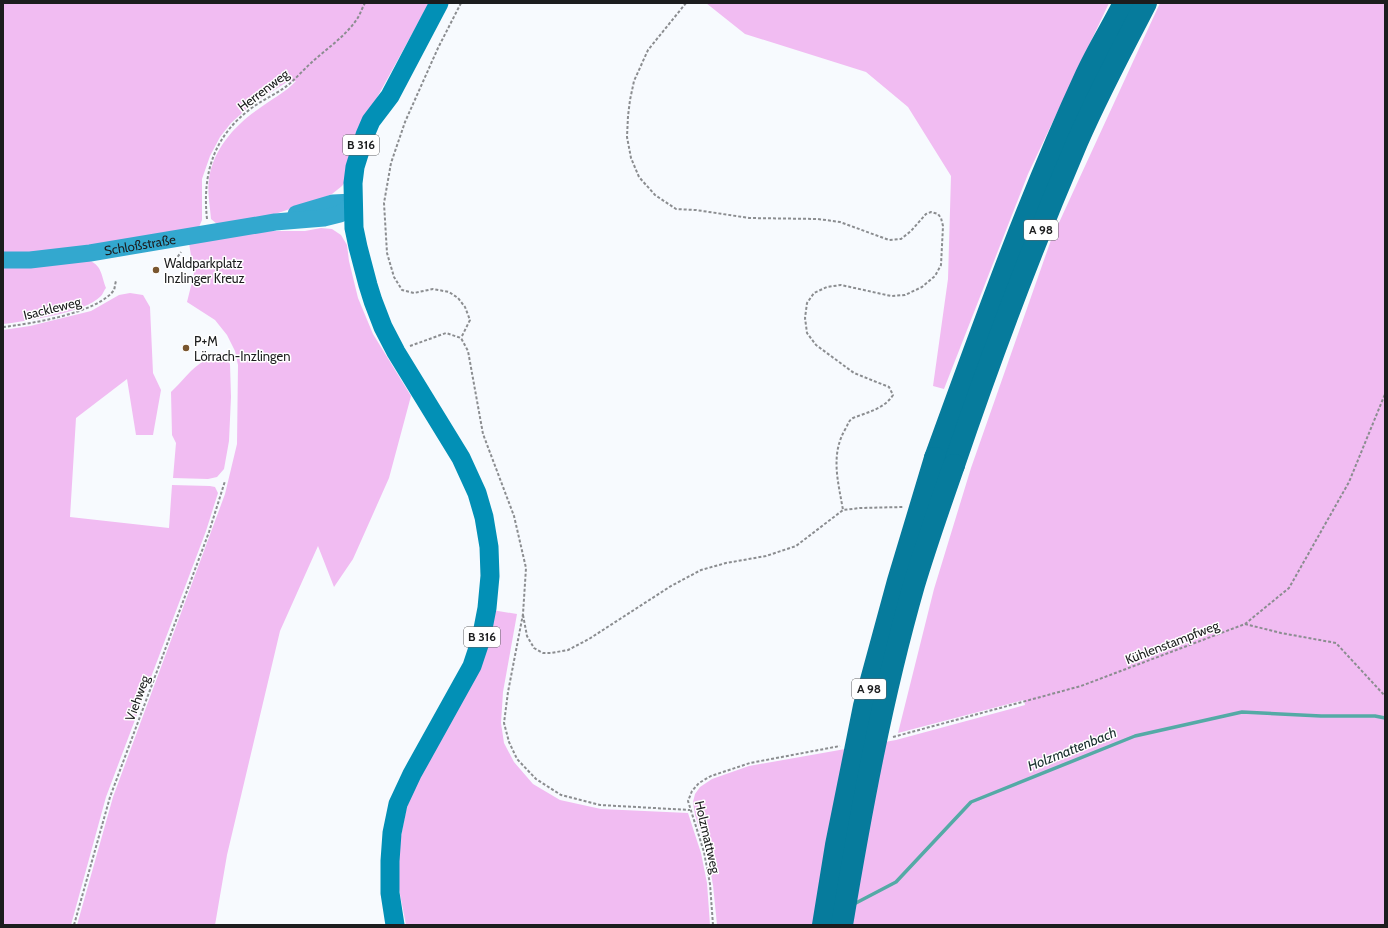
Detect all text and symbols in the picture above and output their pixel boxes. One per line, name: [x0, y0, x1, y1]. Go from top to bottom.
street label: Herrenweg: [234, 65, 292, 114]
road number: B 316: [343, 135, 379, 155]
road number: A 98: [1024, 220, 1058, 240]
street label: Schloßstraße: [103, 231, 177, 259]
place label: Waldparkplatz Inzlinger Kreuz: [164, 255, 245, 286]
marker: Waldparkplatz Inzlinger Kreuz: [151, 265, 161, 275]
street label: Isackleweg: [22, 293, 83, 323]
place label: P+M Lörrach-Inzlingen: [194, 333, 290, 364]
marker: P+M Lörrach-Inzlingen: [181, 343, 191, 353]
street label: Kühlenstampfweg: [1123, 617, 1222, 667]
road number: B 316: [464, 627, 500, 647]
street label: Viehweg: [121, 673, 153, 723]
road number: A 98: [852, 679, 886, 699]
water label: Holzmattenbach: [1025, 723, 1119, 775]
street label: Holzmattweg: [692, 799, 724, 875]

